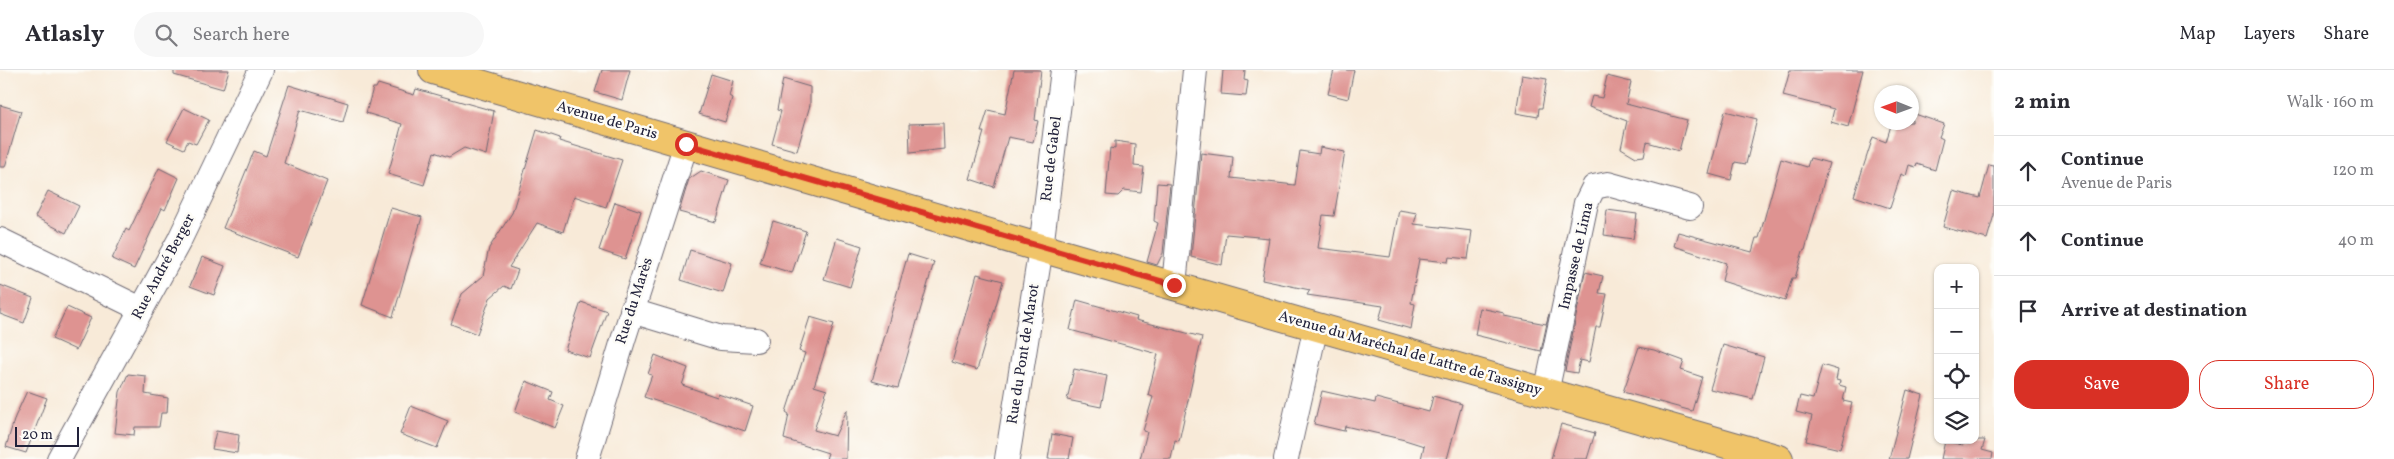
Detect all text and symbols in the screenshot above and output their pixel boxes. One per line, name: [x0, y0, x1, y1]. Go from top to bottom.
search box: [134, 12, 484, 57]
text: Atlasly: [25, 18, 104, 52]
icon: search: [152, 21, 180, 49]
text: Search here: [192, 22, 290, 48]
text: Map: [2179, 22, 2215, 47]
text: Layers: [2243, 22, 2295, 47]
text: Share: [2323, 22, 2369, 47]
north arrow: [1874, 85, 1919, 130]
text: 2 min: [2014, 88, 2071, 117]
text: Walk · 160 m: [2287, 92, 2374, 114]
street label: Avenue de Paris: [554, 97, 660, 145]
street label: Rue de Gabel: [1036, 115, 1068, 203]
route start: [675, 133, 698, 156]
text: Continue: [2061, 147, 2144, 173]
icon: ahead: [2014, 157, 2042, 185]
text: 120 m: [2332, 160, 2374, 182]
text: Avenue de Paris: [2061, 173, 2172, 195]
street label: Impasse de Lima: [1554, 200, 1600, 312]
street label: Rue André Berger: [127, 210, 201, 324]
icon: ahead: [2014, 227, 2042, 255]
text: Continue: [2061, 228, 2144, 254]
text: 40 m: [2338, 230, 2374, 252]
street label: Rue du Marès: [611, 255, 659, 347]
map controls: [1934, 264, 1979, 444]
button: +: [1934, 264, 1979, 309]
route end: [1163, 274, 1186, 297]
street label: Rue du Pont de Marot: [1003, 282, 1045, 426]
icon: arrive: [2014, 297, 2042, 325]
text: Arrive at destination: [2061, 298, 2247, 324]
street label: Avenue du Maréchal de Lattre de Tassigny: [1276, 306, 1544, 402]
button: −: [1934, 309, 1979, 354]
button: locate: [1934, 354, 1979, 399]
button: Save: [2014, 360, 2189, 409]
button: Share: [2199, 360, 2374, 409]
button: layers: [1934, 399, 1979, 444]
scale bar: [15, 424, 79, 447]
text: 20 m: [22, 426, 53, 445]

